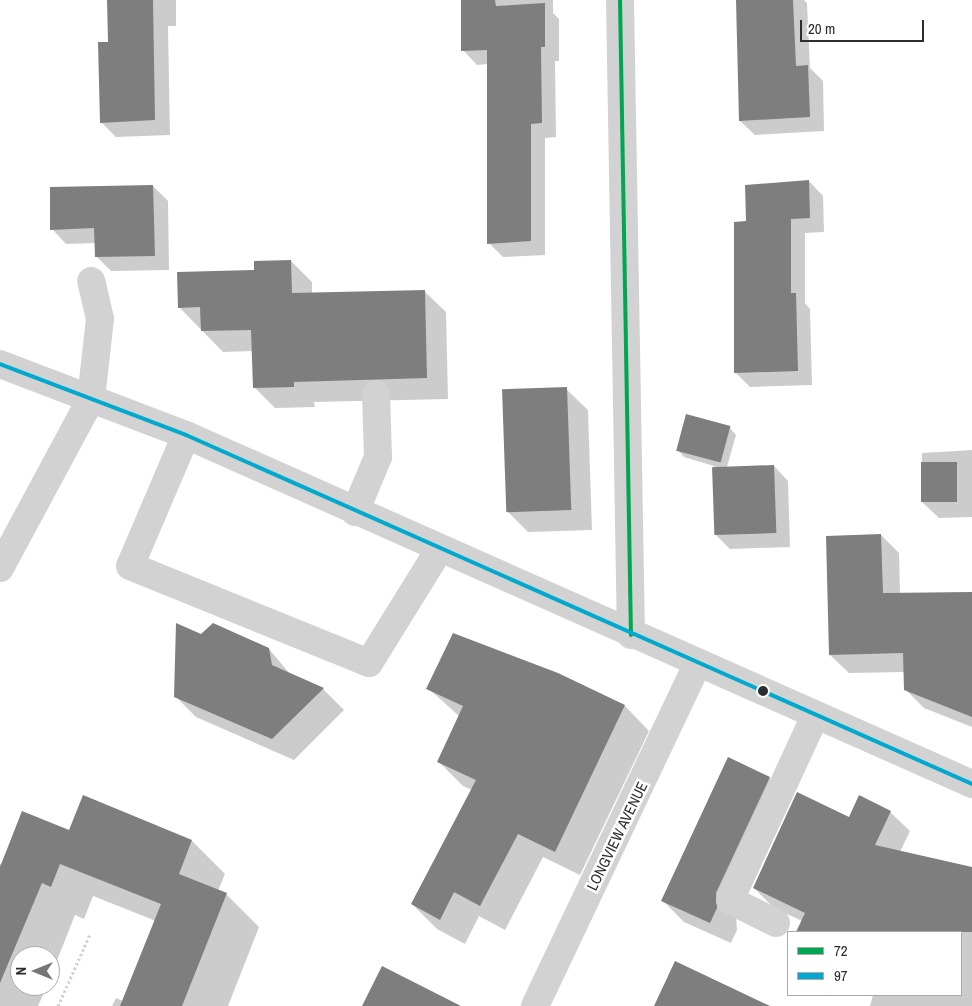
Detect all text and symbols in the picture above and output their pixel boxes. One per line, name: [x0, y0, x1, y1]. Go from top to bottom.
scale bar: [802, 10, 926, 42]
text: 20 m: [808, 18, 835, 39]
unlabelled marker: [758, 686, 768, 696]
street label: LONGVIEW AVENUE: [583, 778, 651, 894]
legend: [787, 931, 962, 996]
text: 72: [834, 940, 848, 961]
north arrow: [10, 946, 60, 996]
text: 97: [834, 965, 848, 986]
text: N: [12, 967, 30, 975]

